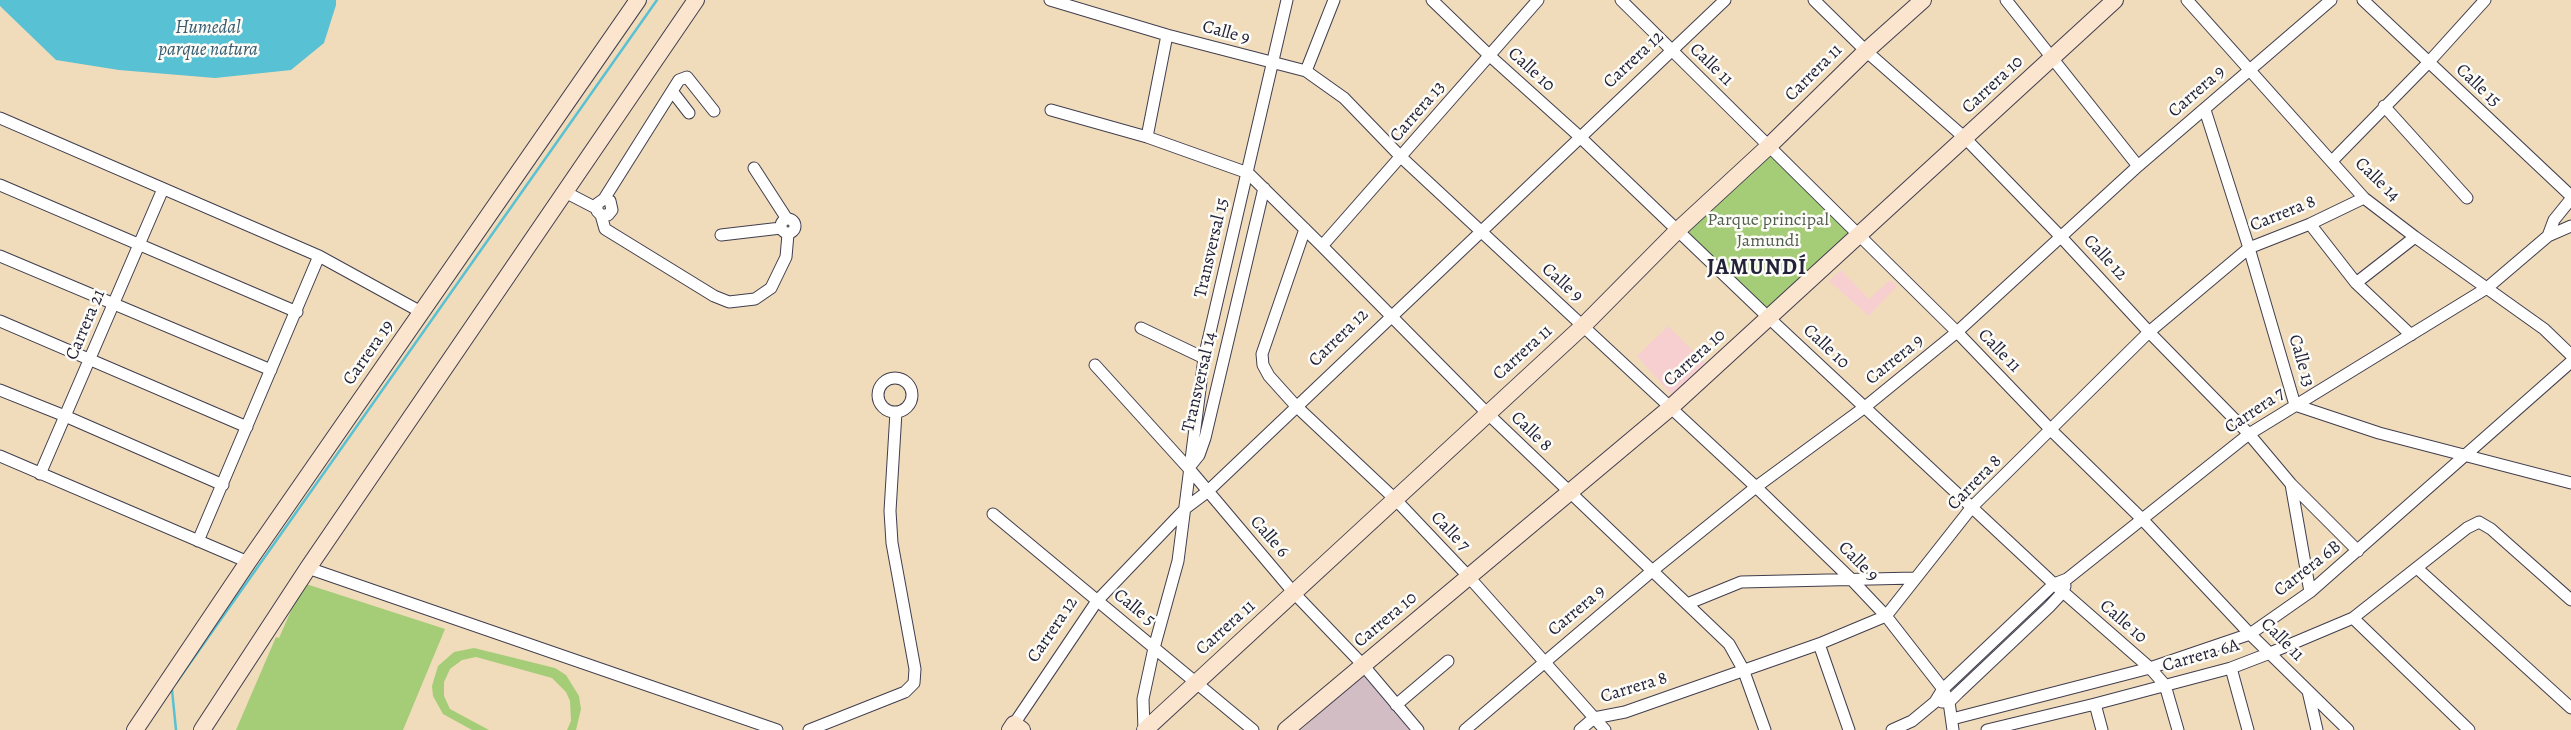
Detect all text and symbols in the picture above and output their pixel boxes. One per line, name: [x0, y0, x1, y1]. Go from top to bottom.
street label: Calle 9: [1200, 16, 1252, 50]
water label: Humedal parque natura: [158, 17, 258, 61]
street label: Carrera 12: [1599, 27, 1669, 93]
street label: Calle 11: [1685, 39, 1737, 91]
street label: Carrera 11: [1781, 40, 1847, 106]
street label: Calle 10: [1503, 43, 1559, 97]
street label: Carrera 10: [1958, 51, 2028, 119]
street label: Calle 15: [2451, 60, 2505, 112]
street label: Carrera 9: [2164, 61, 2230, 123]
street label: Carrera 13: [1386, 77, 1450, 147]
street label: Calle 14: [2350, 153, 2404, 207]
street label: Carrera 8: [2247, 191, 2319, 237]
street label: Transversal 15: [1190, 196, 1234, 300]
park label: Parque principal Jamundi: [1707, 210, 1829, 252]
street label: Calle 12: [2078, 231, 2132, 285]
district label: JAMUNDÍ: [1706, 256, 1808, 282]
street label: Calle 9: [1537, 259, 1587, 307]
street label: Carrera 21: [61, 286, 111, 364]
street label: Carrera 12: [1305, 304, 1373, 372]
street label: Carrera 19: [339, 316, 399, 390]
street label: Calle 10: [1798, 320, 1854, 374]
street label: Carrera 11: [1489, 321, 1557, 385]
street label: Carrera 10: [1660, 325, 1730, 391]
street label: Calle 11: [1973, 325, 2025, 377]
street label: Transversal 14: [1178, 330, 1222, 434]
street label: Carrera 9: [1862, 330, 1928, 390]
street label: Calle 13: [2283, 332, 2319, 390]
street label: Carrera 7: [2221, 383, 2289, 439]
street label: Calle 8: [1506, 407, 1556, 457]
street label: Carrera 8: [1943, 451, 2007, 515]
street label: Calle 7: [1426, 507, 1474, 557]
street label: Calle 6: [1245, 512, 1293, 562]
street label: Carrera 6B: [2270, 536, 2346, 602]
street label: Calle 9: [1833, 537, 1883, 587]
street label: Carrera 9: [1544, 581, 1610, 641]
street label: Calle 5: [1109, 585, 1159, 631]
street label: Carrera 10: [1350, 587, 1422, 653]
street label: Carrera 12: [1023, 593, 1083, 667]
street label: Carrera 11: [1192, 596, 1260, 660]
street label: Calle 10: [2095, 596, 2151, 648]
street label: Calle 11: [2256, 614, 2308, 666]
street label: Carrera 6A: [2160, 635, 2242, 677]
street label: Carrera 8: [1598, 668, 1670, 708]

